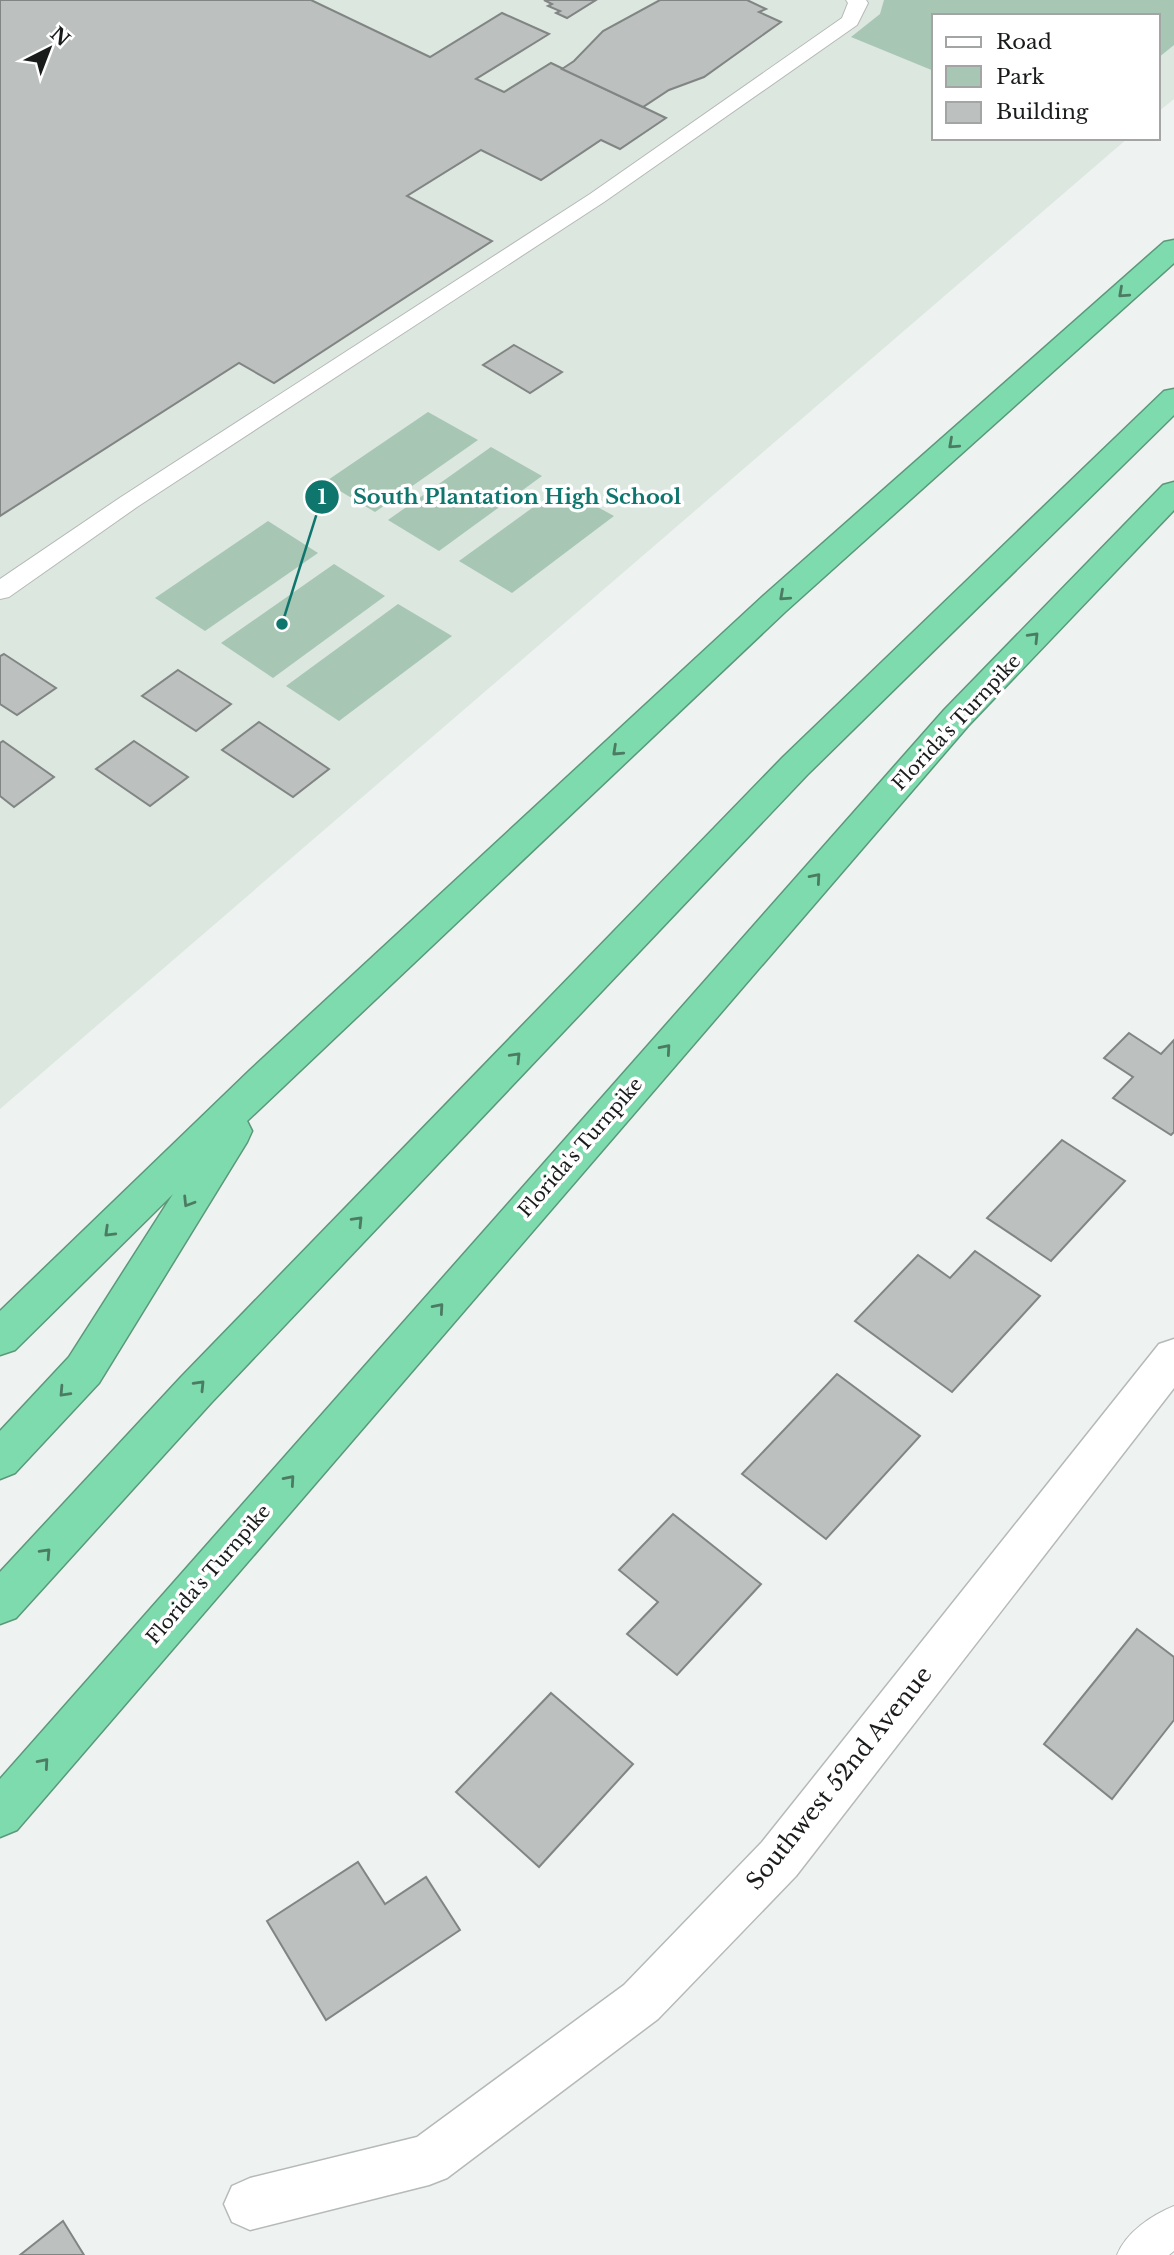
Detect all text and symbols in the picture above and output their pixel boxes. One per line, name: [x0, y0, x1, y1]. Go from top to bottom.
north arrow: [14, 14, 84, 84]
legend: [932, 14, 1160, 140]
text: N: [46, 22, 74, 51]
text: Road: [996, 29, 1052, 55]
text: Park: [996, 64, 1045, 90]
text: Building: [996, 99, 1089, 125]
one-way arrow: [1118, 285, 1131, 297]
one-way arrow: [949, 436, 962, 449]
callout: South Plantation High School: [304, 476, 695, 518]
text: 1: [317, 484, 327, 510]
text: South Plantation High School: [353, 484, 682, 510]
one-way arrow: [779, 588, 792, 600]
one-way arrow: [1026, 632, 1039, 645]
street label: Florida's Turnpike: [887, 650, 1025, 795]
one-way arrow: [612, 743, 625, 755]
one-way arrow: [808, 873, 820, 886]
one-way arrow: [658, 1044, 670, 1057]
one-way arrow: [507, 1052, 520, 1065]
street label: Florida's Turnpike: [513, 1073, 647, 1222]
one-way arrow: [184, 1194, 197, 1207]
one-way arrow: [349, 1216, 362, 1229]
one-way arrow: [104, 1223, 117, 1236]
one-way arrow: [431, 1303, 443, 1316]
one-way arrow: [192, 1380, 205, 1393]
one-way arrow: [59, 1384, 72, 1397]
one-way arrow: [282, 1475, 294, 1488]
street label: Florida's Turnpike: [141, 1500, 275, 1649]
one-way arrow: [38, 1548, 50, 1561]
street label: Southwest 52nd Avenue: [740, 1661, 938, 1895]
one-way arrow: [36, 1758, 48, 1771]

